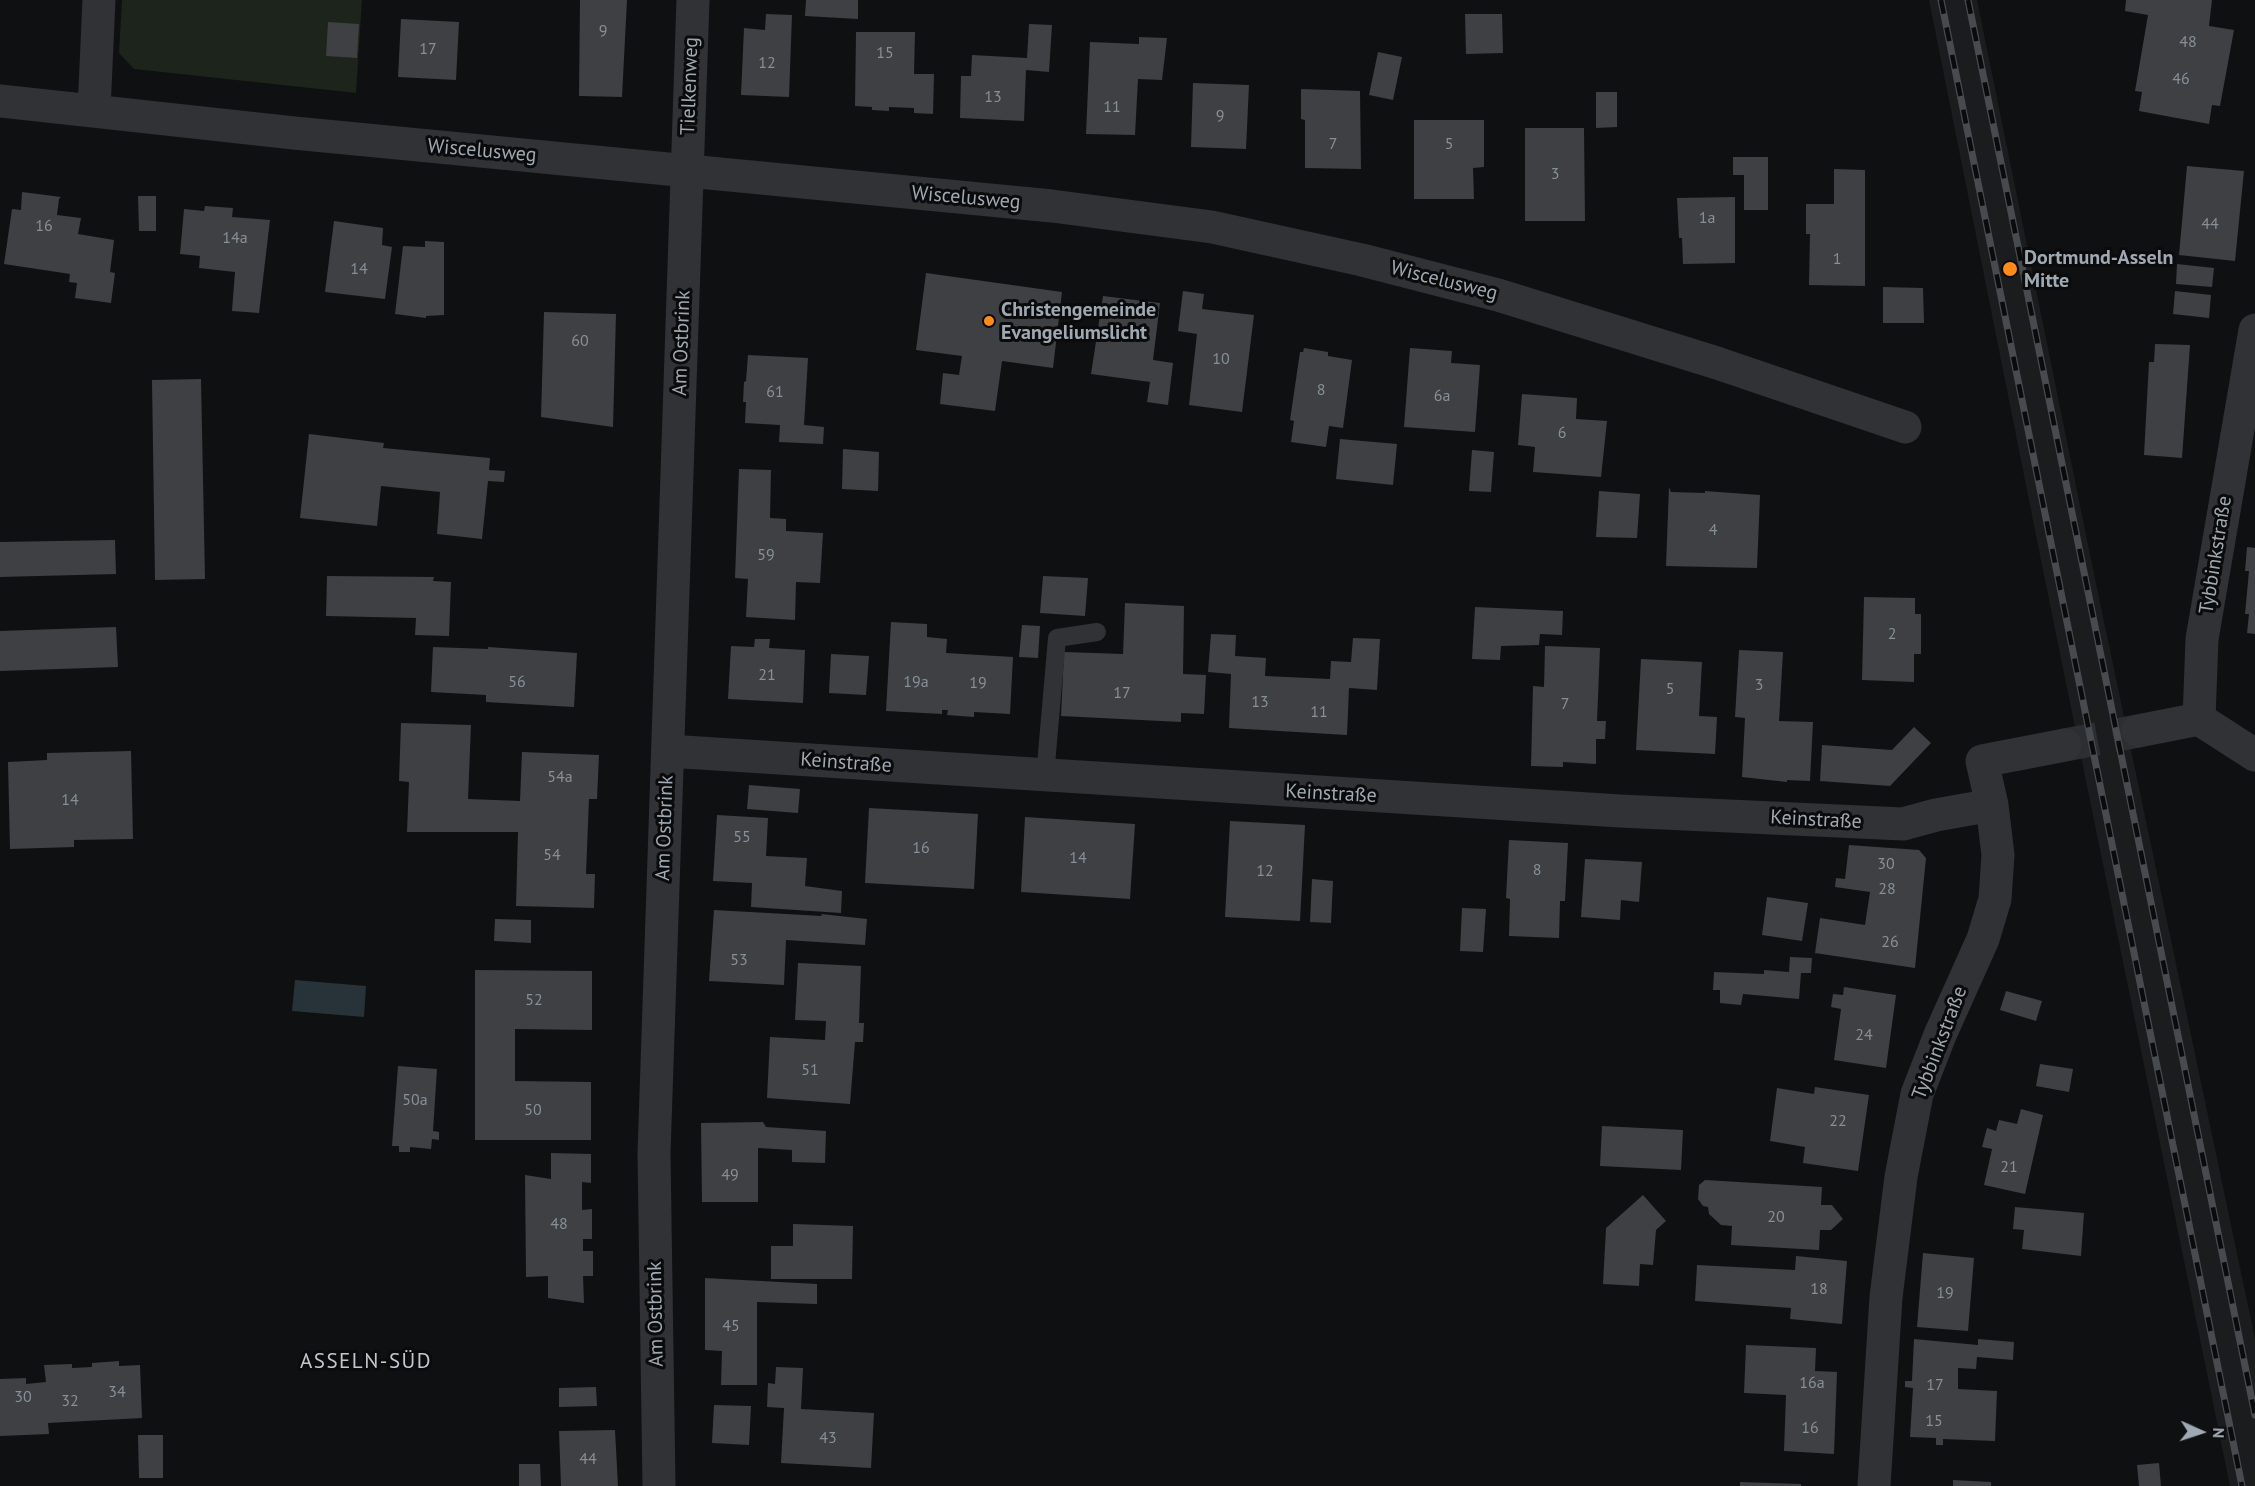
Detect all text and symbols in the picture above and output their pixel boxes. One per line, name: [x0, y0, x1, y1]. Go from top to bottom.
house number: 9: [599, 21, 607, 41]
house number: 48: [2179, 32, 2197, 52]
street label: Tielkenweg: [676, 37, 704, 135]
house number: 17: [419, 39, 437, 59]
house number: 15: [876, 43, 894, 63]
house number: 12: [758, 53, 776, 73]
house number: 46: [2172, 69, 2190, 89]
house number: 13: [984, 87, 1002, 107]
house number: 11: [1103, 97, 1121, 117]
house number: 9: [1216, 106, 1224, 126]
street label: Wiscelusweg: [427, 134, 537, 168]
house number: 7: [1329, 134, 1337, 154]
house number: 5: [1445, 134, 1453, 154]
house number: 3: [1551, 164, 1559, 184]
street label: Wiscelusweg: [911, 181, 1021, 215]
house number: 1a: [1699, 208, 1715, 228]
house number: 44: [2201, 214, 2219, 234]
house number: 16: [35, 216, 53, 236]
house number: 14a: [222, 228, 248, 248]
place label: Dortmund-Asseln Mitte: [2024, 246, 2173, 293]
house number: 1: [1833, 249, 1841, 269]
street label: Wiscelusweg: [1388, 256, 1500, 306]
house number: 14: [350, 259, 368, 279]
marker: Dortmund-Asseln Mitte: [2001, 260, 2019, 278]
street label: Am Ostbrink: [668, 290, 696, 396]
place label: Christengemeinde Evangeliumslicht: [1001, 298, 1156, 345]
marker: Christengemeinde Evangeliumslicht: [982, 314, 996, 328]
house number: 60: [571, 331, 589, 351]
house number: 10: [1212, 349, 1230, 369]
house number: 8: [1317, 380, 1325, 400]
house number: 61: [766, 382, 784, 402]
house number: 6a: [1434, 386, 1450, 406]
house number: 6: [1558, 423, 1566, 443]
street label: Tybbinkstraße: [2195, 494, 2237, 616]
house number: 4: [1709, 520, 1717, 540]
house number: 59: [757, 545, 775, 565]
house number: 2: [1888, 624, 1896, 644]
house number: 21: [758, 665, 776, 685]
house number: 56: [508, 672, 526, 692]
house number: 19a: [903, 672, 929, 692]
house number: 19: [969, 673, 987, 693]
house number: 3: [1755, 675, 1763, 695]
house number: 5: [1666, 679, 1674, 699]
house number: 17: [1113, 683, 1131, 703]
house number: 13: [1251, 692, 1269, 712]
house number: 7: [1561, 694, 1569, 714]
house number: 11: [1310, 702, 1328, 722]
street label: Keinstraße: [799, 748, 893, 778]
house number: 54a: [547, 767, 573, 787]
street label: Am Ostbrink: [651, 775, 679, 881]
street label: Keinstraße: [1285, 780, 1377, 808]
house number: 14: [61, 790, 79, 810]
street label: Keinstraße: [1770, 806, 1862, 834]
house number: 55: [733, 827, 751, 847]
house number: 16: [912, 838, 930, 858]
house number: 54: [543, 845, 561, 865]
house number: 14: [1069, 848, 1087, 868]
house number: 30: [1877, 854, 1895, 874]
house number: 8: [1533, 860, 1541, 880]
house number: 12: [1256, 861, 1274, 881]
house number: 28: [1878, 879, 1896, 899]
house number: 26: [1881, 932, 1899, 952]
house number: 53: [730, 950, 748, 970]
street label: Tybbinkstraße: [1907, 983, 1973, 1103]
house number: 52: [525, 990, 543, 1010]
house number: 24: [1855, 1025, 1873, 1045]
house number: 51: [801, 1060, 819, 1080]
house number: 50a: [402, 1090, 428, 1110]
house number: 50: [524, 1100, 542, 1120]
house number: 22: [1829, 1111, 1847, 1131]
house number: 21: [2000, 1157, 2018, 1177]
house number: 49: [721, 1165, 739, 1185]
house number: 20: [1767, 1207, 1785, 1227]
house number: 48: [550, 1214, 568, 1234]
street label: Am Ostbrink: [643, 1261, 669, 1367]
house number: 18: [1810, 1279, 1828, 1299]
house number: 19: [1936, 1283, 1954, 1303]
house number: 45: [722, 1316, 740, 1336]
district label: ASSELN-SÜD: [300, 1349, 432, 1375]
house number: 16a: [1799, 1373, 1825, 1393]
house number: 17: [1926, 1375, 1944, 1395]
house number: 34: [108, 1382, 126, 1402]
house number: 30: [14, 1387, 32, 1407]
house number: 32: [61, 1391, 79, 1411]
north arrow: [2171, 1402, 2231, 1462]
house number: 15: [1925, 1411, 1943, 1431]
house number: 16: [1801, 1418, 1819, 1438]
text: N: [2209, 1427, 2229, 1439]
house number: 43: [819, 1428, 837, 1448]
house number: 44: [579, 1449, 597, 1469]

